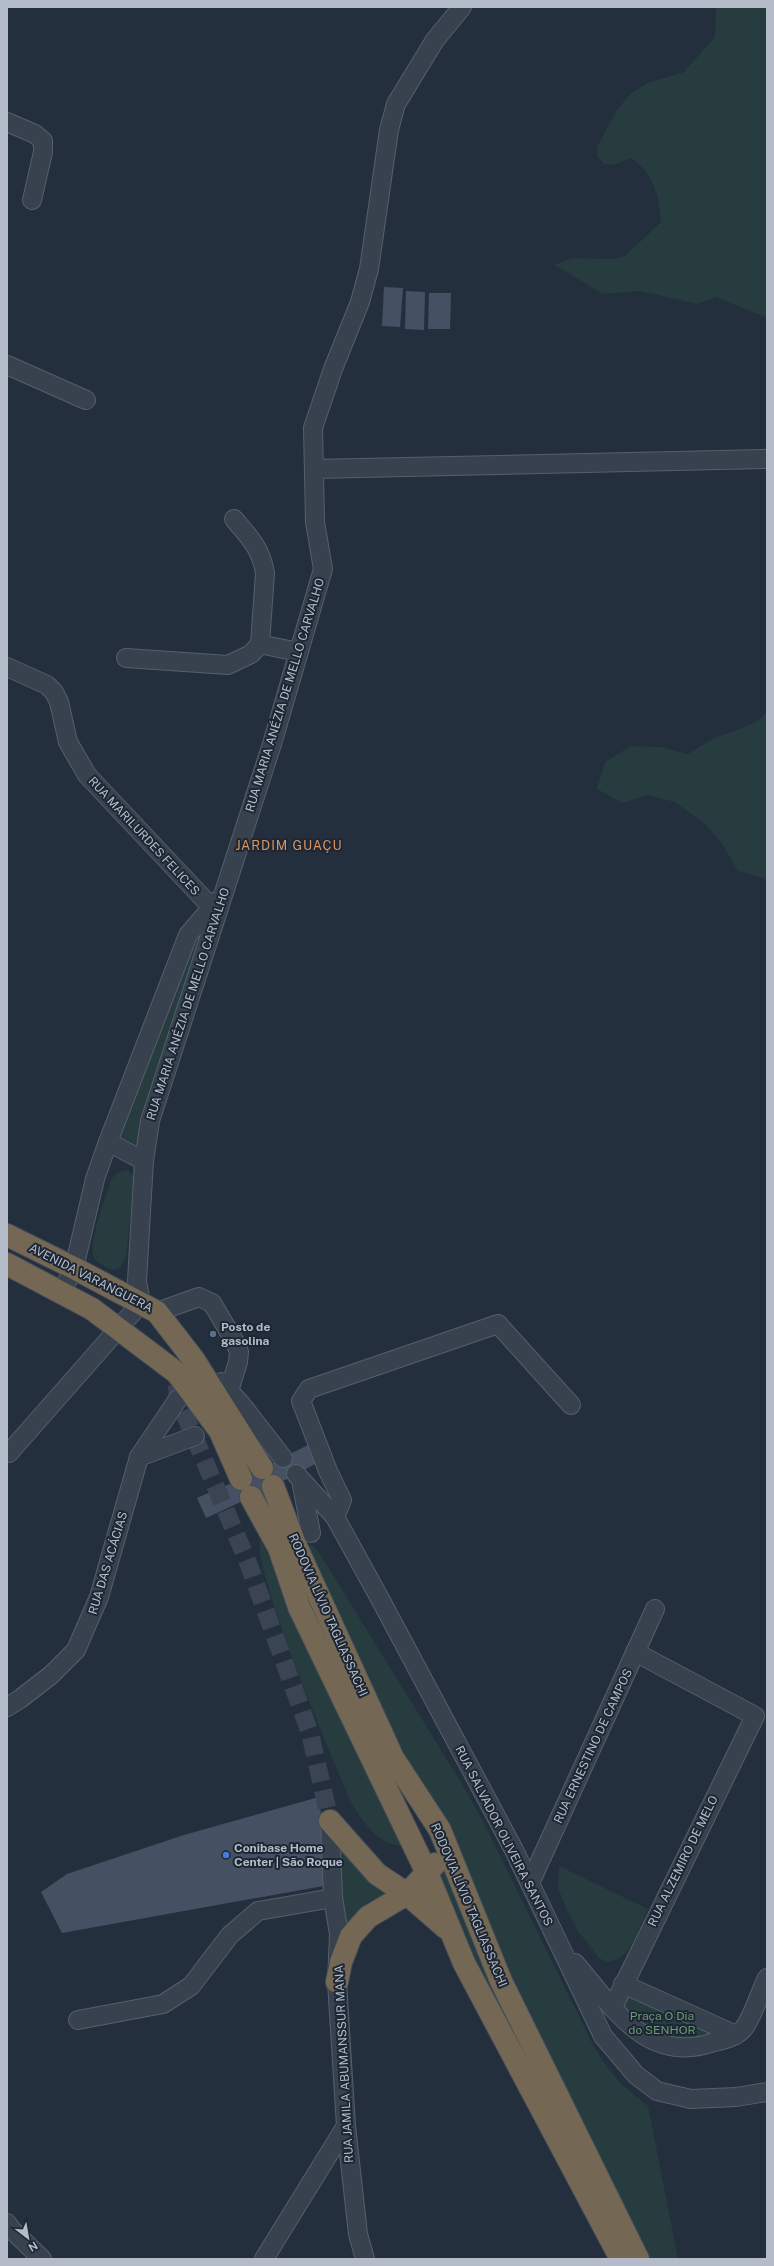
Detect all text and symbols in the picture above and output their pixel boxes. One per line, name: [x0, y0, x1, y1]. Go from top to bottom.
street label: RUA MARIA ANÉZIA DE MELLO CARVALHO: [243, 576, 327, 814]
street label: RUA MARILURDES FELICES: [85, 774, 203, 898]
district label: JARDIM GUAÇU: [236, 838, 343, 853]
street label: RUA MARIA ANÉZIA DE MELLO CARVALHO: [144, 886, 232, 1122]
street label: AVENIDA VARANGUERA: [27, 1241, 155, 1315]
place label: Posto de gasolina: [221, 1320, 270, 1348]
marker: Posto de gasolina: [208, 1329, 218, 1339]
street label: RUA DAS ACÁCIAS: [86, 1510, 130, 1616]
street label: RODOVIA LÍVIO TAGLIASSACHI: [286, 1531, 370, 1699]
street label: RUA ERNESTINO DE CAMPOS: [551, 1666, 635, 1826]
street label: RUA SALVADOR OLIVEIRA SANTOS: [452, 1744, 556, 1928]
street label: RUA ALZEMIRO DE MELO: [645, 1793, 721, 1929]
street label: RODOVIA LÍVIO TAGLIASSACHI: [428, 1821, 510, 1989]
place label: Conibase Home Center | São Roque: [234, 1841, 343, 1869]
marker: Conibase Home Center | São Roque: [221, 1850, 231, 1860]
street label: RUA JAMILA ABUMANSSUR MANA: [332, 1964, 356, 2163]
park label: Praça O Dia do SENHOR: [628, 2009, 696, 2037]
north arrow: [8, 2218, 48, 2258]
text: N: [26, 2239, 40, 2254]

